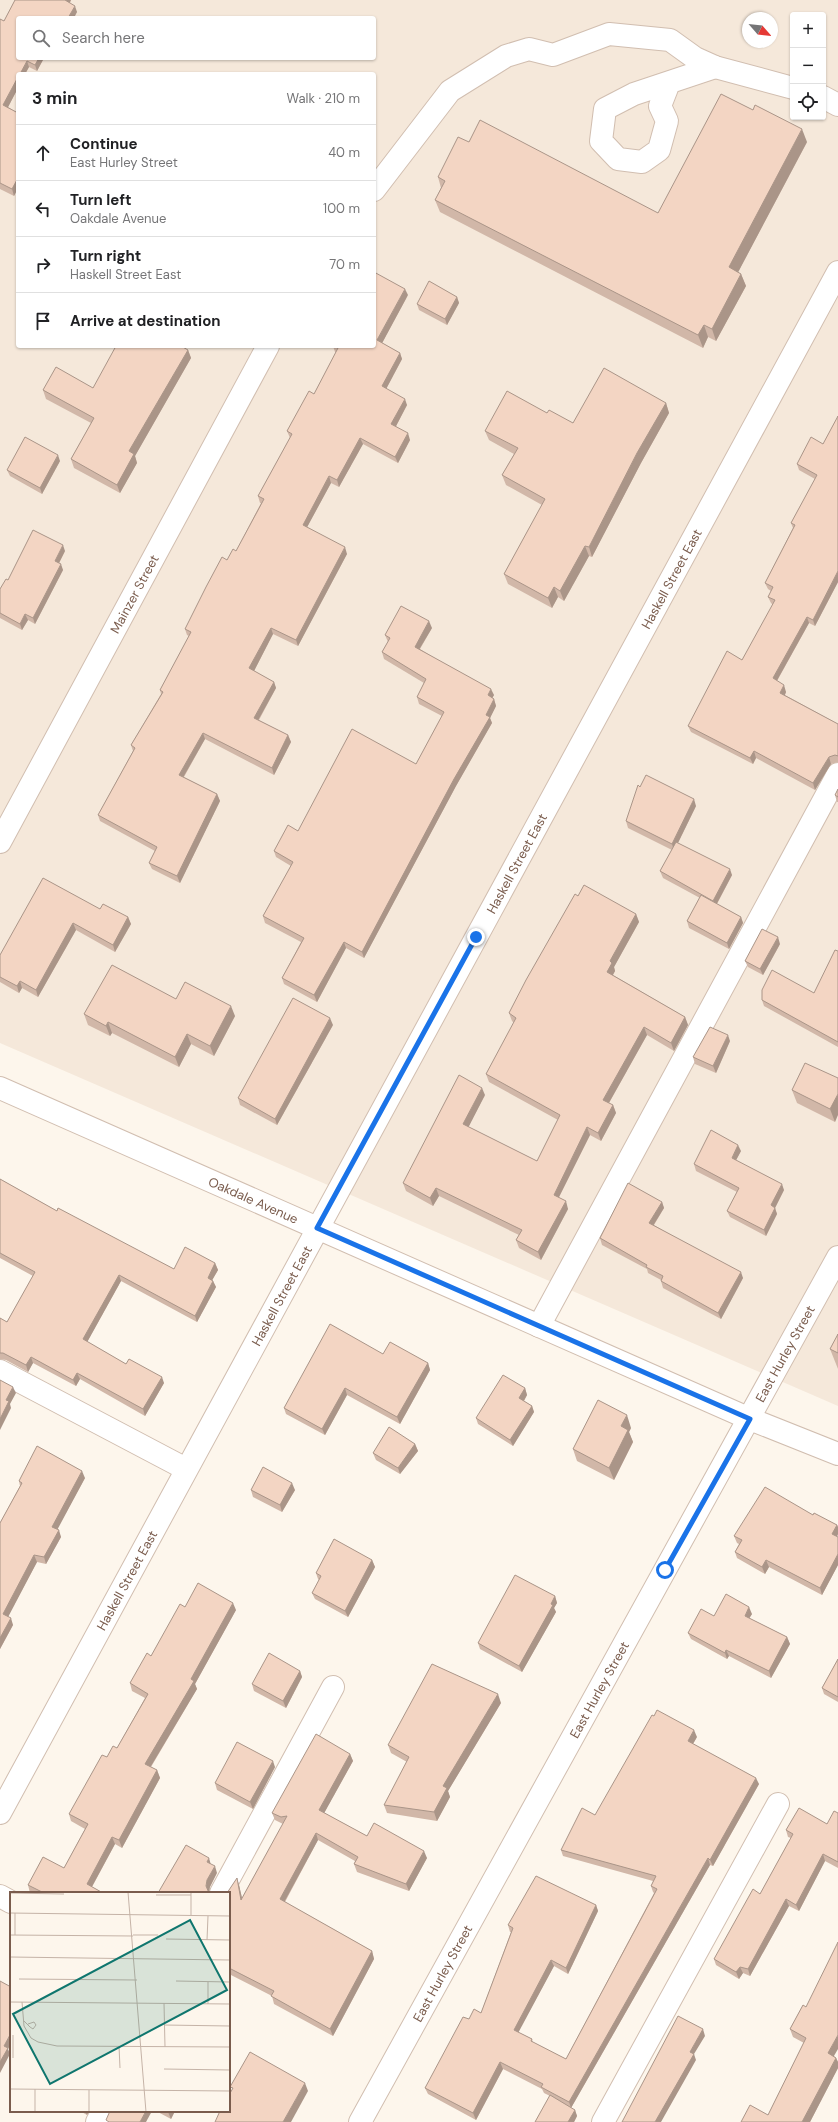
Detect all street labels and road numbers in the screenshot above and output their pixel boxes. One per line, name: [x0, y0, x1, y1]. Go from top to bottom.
street label: Haskell Street East: [637, 526, 705, 632]
street label: Mainzer Street: [106, 552, 162, 636]
street label: Haskell Street East: [482, 810, 551, 916]
street label: Oakdale Avenue: [206, 1173, 301, 1227]
street label: Haskell Street East: [247, 1243, 315, 1349]
street label: East Hurley Street: [751, 1302, 818, 1405]
street label: Haskell Street East: [93, 1527, 161, 1633]
street label: East Hurley Street: [565, 1638, 632, 1741]
street label: East Hurley Street: [409, 1922, 476, 2025]

